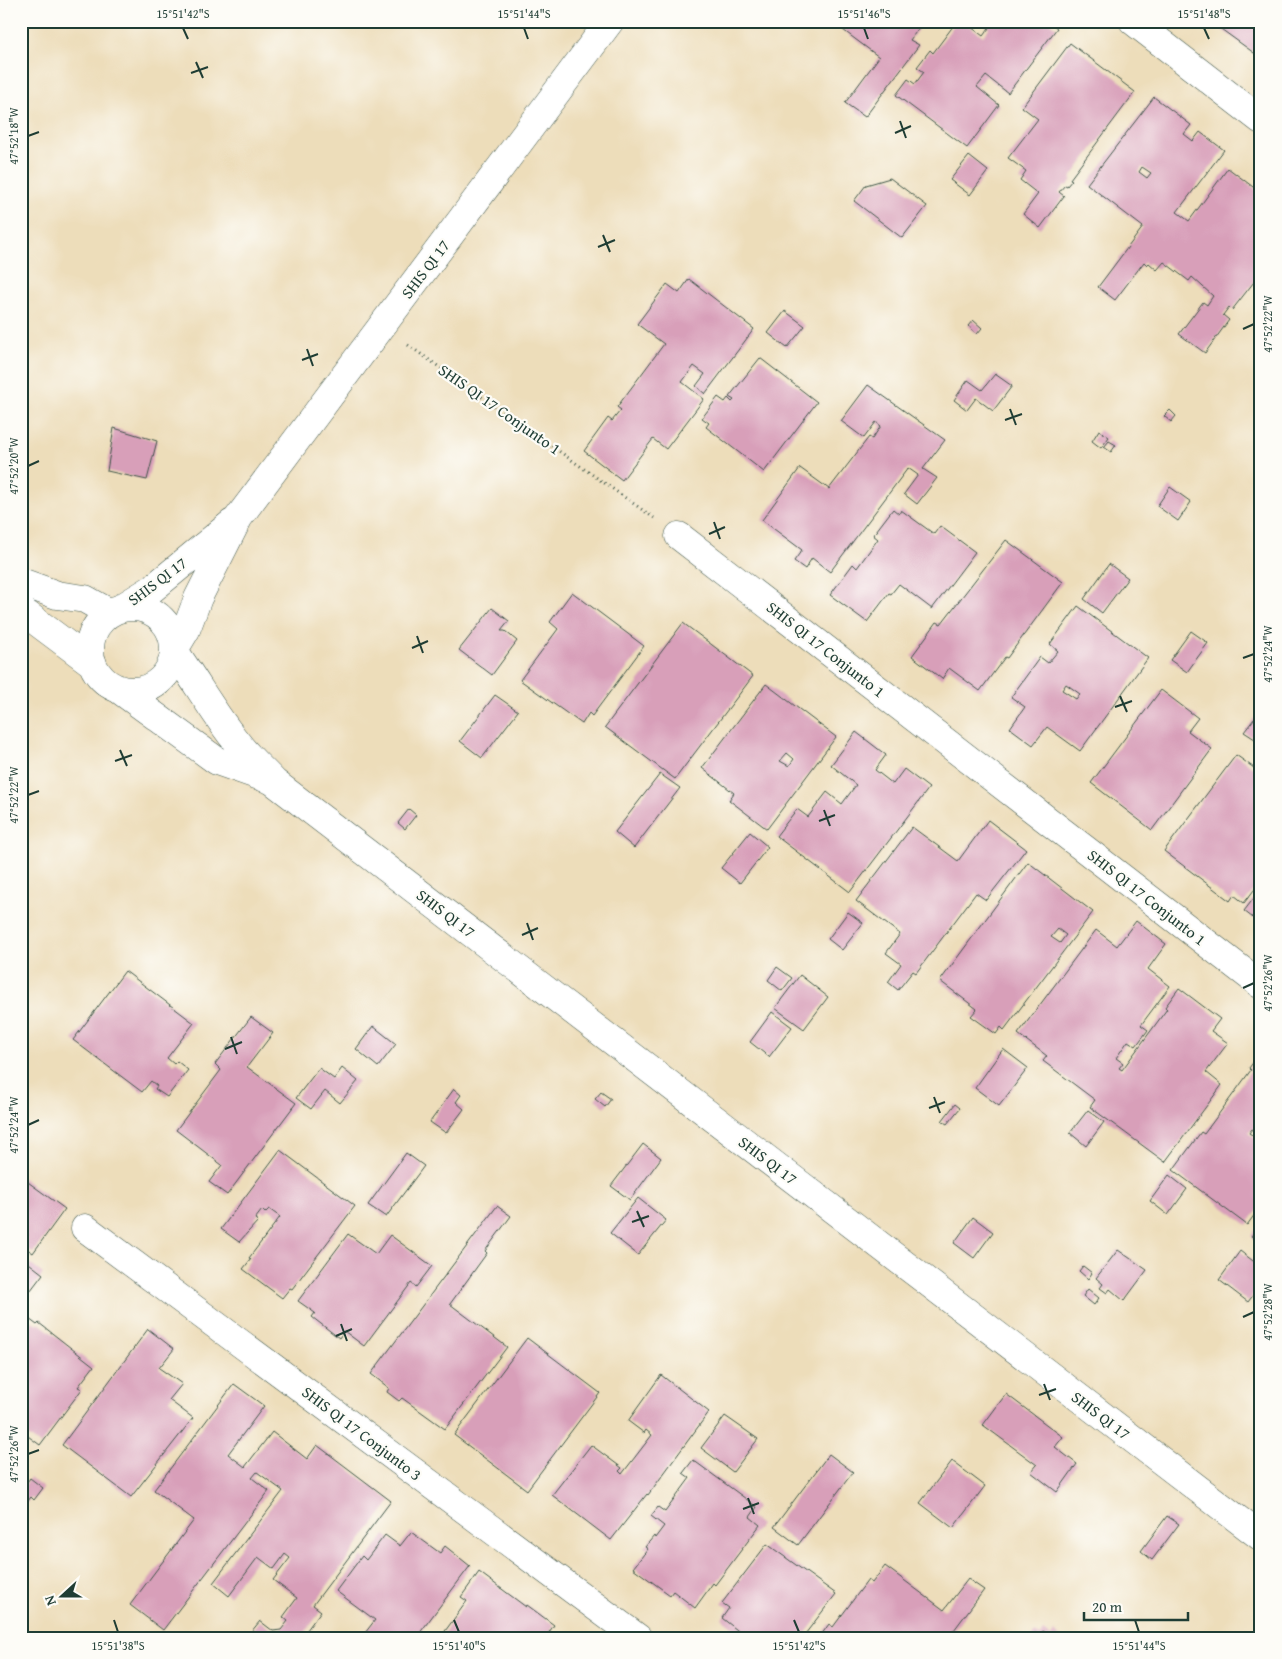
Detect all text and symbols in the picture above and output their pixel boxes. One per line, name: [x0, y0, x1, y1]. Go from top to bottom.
text: 15°51'42"S: [156, 5, 210, 22]
text: 15°51'44"S: [497, 5, 551, 22]
text: 15°51'46"S: [837, 5, 891, 22]
text: 15°51'48"S: [1177, 5, 1231, 22]
text: 47°52'18"W: [5, 106, 22, 165]
street label: SHIS QI 17: [395, 234, 455, 303]
text: 47°52'22"W: [1259, 294, 1276, 353]
street label: SHIS QI 17 Conjunto 1: [434, 358, 566, 460]
text: 47°52'20"W: [5, 436, 22, 495]
street label: SHIS QI 17: [123, 551, 192, 611]
street label: SHIS QI 17 Conjunto 1: [762, 595, 890, 703]
text: 47°52'24"W: [1259, 624, 1276, 683]
text: 47°52'22"W: [5, 765, 22, 824]
street label: SHIS QI 17 Conjunto 1: [1083, 843, 1211, 951]
street label: SHIS QI 17: [412, 883, 481, 943]
text: 47°52'26"W: [1259, 953, 1276, 1012]
text: 47°52'24"W: [5, 1095, 22, 1154]
street label: SHIS QI 17: [734, 1130, 803, 1190]
text: 47°52'28"W: [1259, 1282, 1276, 1341]
street label: SHIS QI 17 Conjunto 3: [297, 1380, 427, 1486]
street label: SHIS QI 17: [1067, 1385, 1136, 1445]
text: 47°52'26"W: [5, 1424, 22, 1483]
north arrow: [38, 1572, 88, 1622]
scale bar: [1084, 1589, 1188, 1621]
text: N: [39, 1592, 61, 1609]
text: 20 m: [1092, 1596, 1123, 1617]
text: 15°51'38"S: [91, 1637, 145, 1654]
text: 15°51'40"S: [432, 1637, 486, 1654]
text: 15°51'42"S: [772, 1637, 826, 1654]
text: 15°51'44"S: [1112, 1637, 1166, 1654]

